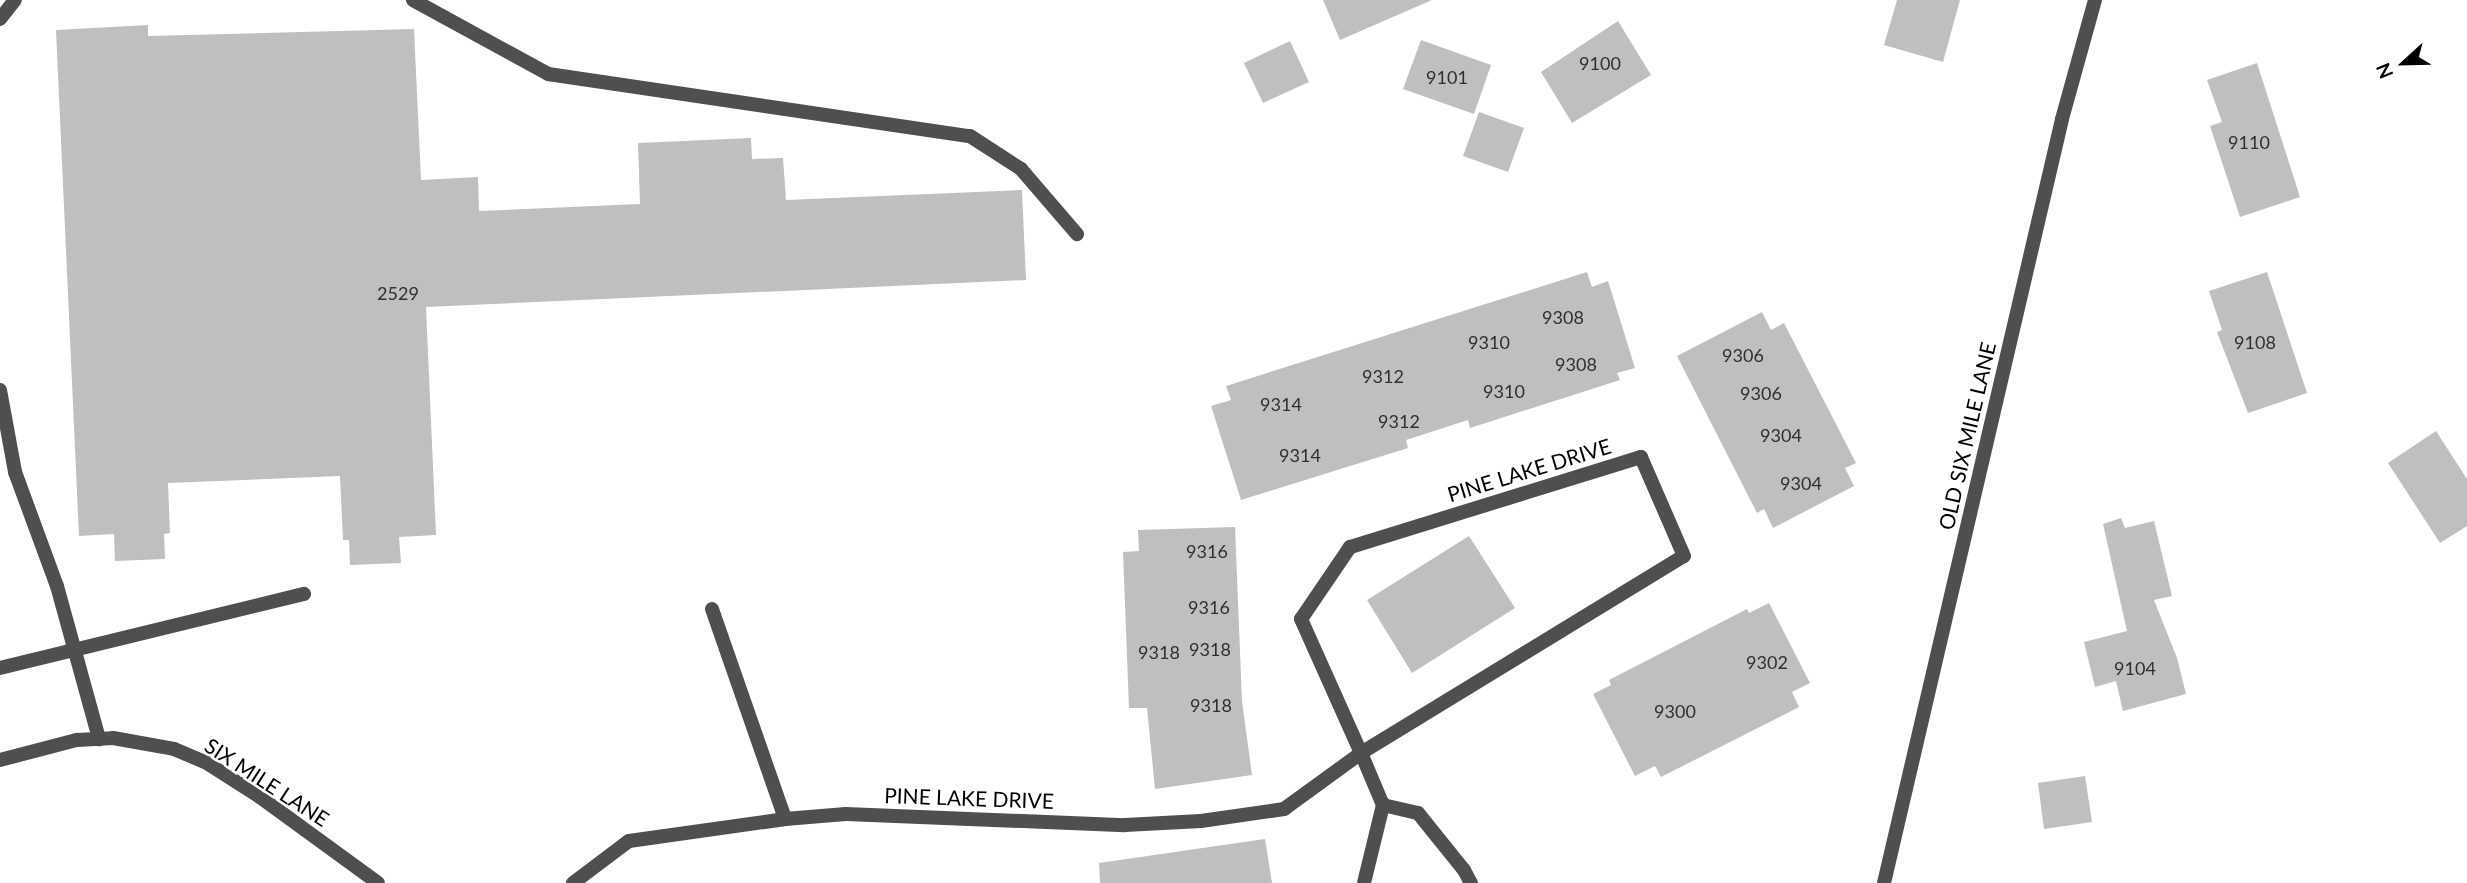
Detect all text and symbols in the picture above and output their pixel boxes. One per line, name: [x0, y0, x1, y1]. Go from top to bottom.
north arrow: [2369, 28, 2439, 98]
house number: 9100: [1579, 52, 1621, 74]
text: N: [2371, 60, 2397, 82]
house number: 9101: [1426, 66, 1468, 88]
house number: 9110: [2228, 131, 2270, 153]
house number: 2529: [377, 282, 419, 304]
house number: 9308: [1542, 306, 1584, 328]
house number: 9310: [1468, 331, 1510, 353]
house number: 9108: [2234, 331, 2276, 353]
street label: OLD SIX MILE LANE: [1933, 340, 2001, 532]
house number: 9306: [1722, 344, 1764, 366]
house number: 9308: [1555, 353, 1597, 375]
house number: 9312: [1362, 365, 1404, 387]
house number: 9310: [1483, 380, 1525, 402]
house number: 9306: [1740, 382, 1782, 404]
house number: 9314: [1260, 393, 1302, 415]
house number: 9312: [1378, 410, 1420, 432]
house number: 9304: [1760, 424, 1802, 446]
street label: PINE LAKE DRIVE: [1444, 433, 1614, 507]
house number: 9314: [1279, 444, 1321, 466]
house number: 9304: [1780, 472, 1822, 494]
house number: 9316: [1186, 540, 1228, 562]
house number: 9316: [1188, 596, 1230, 618]
house number: 9318: [1189, 638, 1231, 660]
house number: 9318: [1138, 641, 1180, 663]
house number: 9302: [1746, 651, 1788, 673]
house number: 9104: [2114, 657, 2156, 679]
house number: 9318: [1190, 694, 1232, 716]
house number: 9300: [1654, 700, 1696, 722]
street label: SIX MILE LANE: [200, 732, 334, 832]
street label: PINE LAKE DRIVE: [884, 782, 1054, 814]

